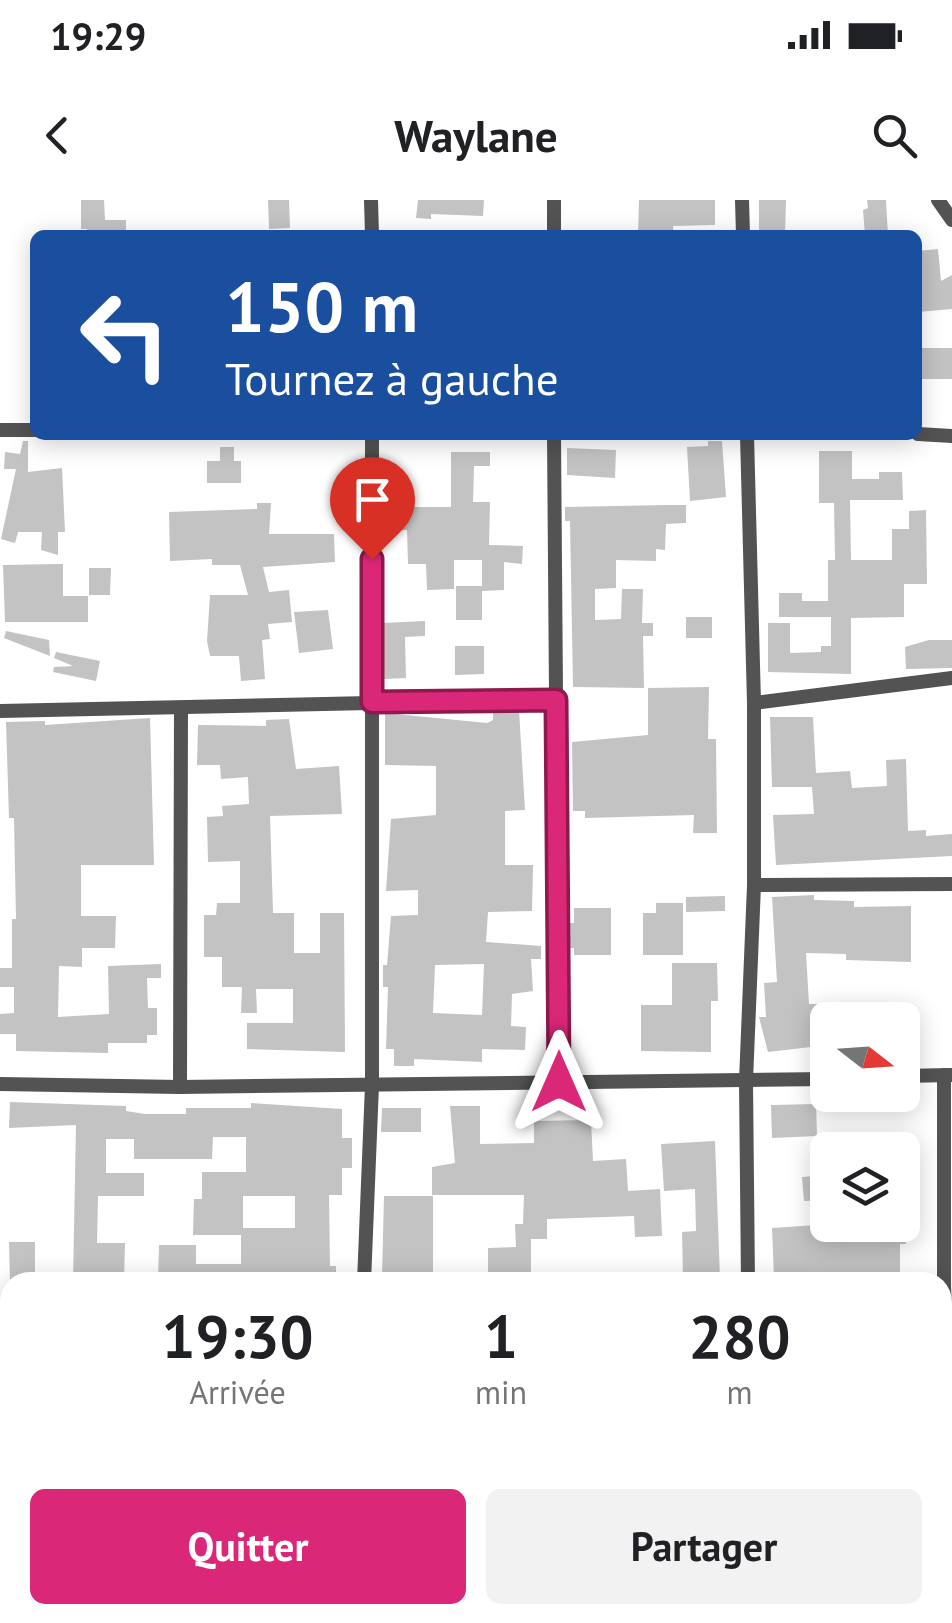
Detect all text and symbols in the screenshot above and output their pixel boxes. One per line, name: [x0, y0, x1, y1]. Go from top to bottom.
text: 19:29: [50, 11, 146, 60]
text: Waylane: [394, 106, 558, 164]
icon: back: [30, 108, 85, 163]
icon: search: [867, 108, 922, 163]
text: 150 m: [225, 261, 418, 351]
icon: left: [60, 270, 190, 400]
text: Tournez à gauche: [225, 349, 559, 407]
pin: [330, 457, 415, 560]
icon: arrive: [345, 472, 400, 527]
north arrow: [810, 1002, 920, 1112]
map controls: [810, 1002, 920, 1242]
position arrow: [507, 1030, 611, 1134]
button: layers: [810, 1132, 920, 1242]
text: 19:30: [161, 1297, 314, 1375]
text: 1: [484, 1297, 518, 1375]
text: 280: [689, 1297, 791, 1375]
text: Arrivée: [189, 1371, 286, 1413]
text: min: [475, 1371, 527, 1413]
text: m: [727, 1371, 753, 1413]
button: Quitter: [30, 1489, 466, 1604]
button: Partager: [486, 1489, 922, 1604]

